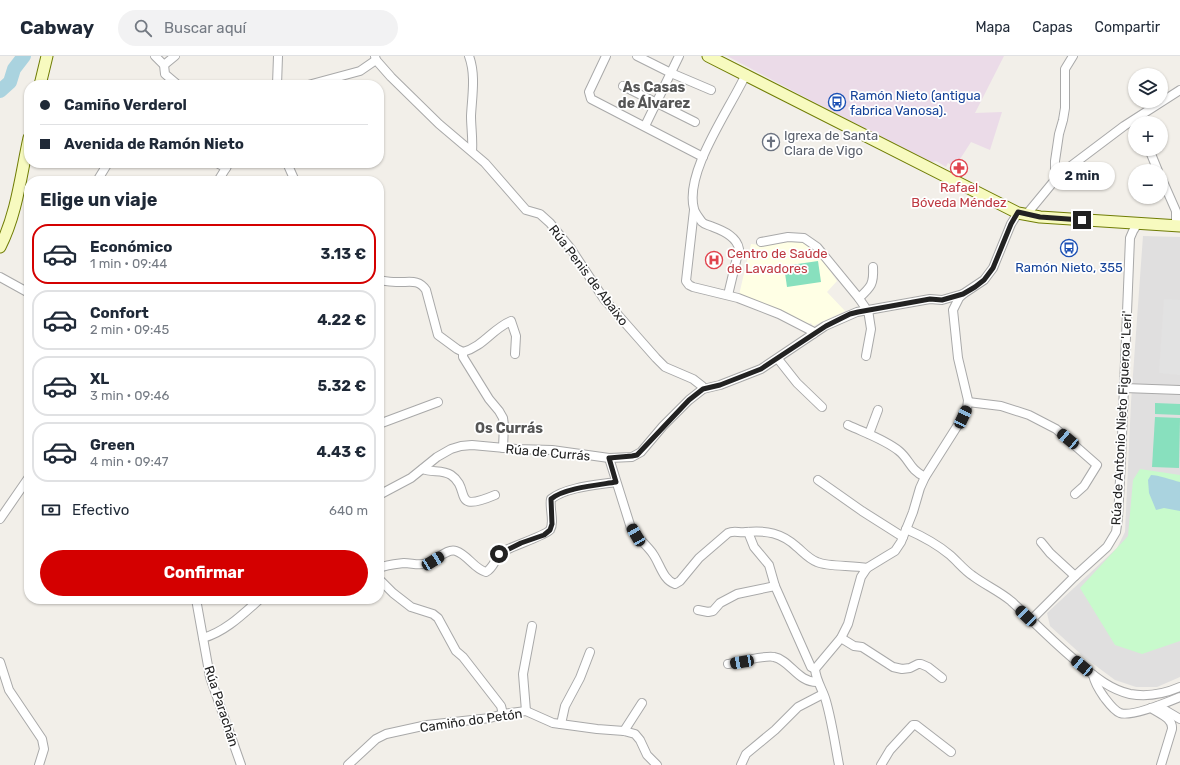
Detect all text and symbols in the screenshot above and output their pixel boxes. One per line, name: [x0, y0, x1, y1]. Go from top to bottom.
search box: [118, 10, 398, 46]
text: Cabway: [20, 16, 94, 39]
icon: search: [132, 17, 154, 39]
text: Buscar aquí: [164, 19, 246, 37]
text: Mapa: [975, 19, 1010, 36]
text: Capas: [1032, 19, 1073, 36]
text: Compartir: [1095, 19, 1160, 36]
map controls: [1128, 68, 1168, 204]
button: layers: [1128, 68, 1168, 108]
district label: As Casas de Álvarez: [618, 79, 690, 112]
place label: Ramón Nieto (antigua fabrica Vanosa).: [850, 88, 981, 118]
bus stop icon: Ramón Nieto (antigua fabrica Vanosa).: [827, 92, 847, 112]
text: Camiño Verderol: [64, 96, 187, 114]
button: +: [1128, 116, 1168, 156]
place label: Igrexa de Santa Clara de Vigo: [784, 128, 878, 159]
church icon: Igrexa de Santa Clara de Vigo: [761, 132, 781, 152]
text: Avenida de Ramón Nieto: [64, 135, 244, 153]
pharmacy icon: Rafael Bóveda Méndez: [949, 158, 969, 178]
callout: 2 min: [1049, 162, 1115, 190]
button: −: [1128, 164, 1168, 204]
text: 2 min: [1064, 168, 1100, 183]
place label: Rafael Bóveda Méndez: [911, 180, 1007, 210]
text: Elige un viaje: [40, 189, 157, 211]
route end: [1073, 211, 1091, 229]
street label: Rúa Penis de Abaixo: [546, 222, 631, 329]
icon: car: [42, 236, 78, 272]
text: Económico: [90, 238, 172, 256]
bus stop icon: Ramón Nieto, 355: [1059, 238, 1079, 258]
text: 3.13 €: [321, 245, 366, 263]
place label: Centro de Saúde de Lavadores: [727, 246, 828, 276]
hospital icon: Centro de Saúde de Lavadores: [704, 250, 724, 270]
text: 1 min · 09:44: [90, 256, 167, 271]
place label: Ramón Nieto, 355: [1015, 260, 1123, 275]
icon: car: [42, 302, 78, 338]
text: Confort: [90, 304, 149, 322]
street label: Rúa de Antonio Nieto Figueroa 'Leri': [1108, 310, 1136, 526]
text: 4.22 €: [317, 311, 366, 329]
text: 2 min · 09:45: [90, 322, 169, 337]
icon: car: [42, 368, 78, 404]
text: XL: [90, 370, 109, 388]
text: 5.32 €: [318, 377, 366, 395]
text: 3 min · 09:46: [90, 388, 169, 403]
car: [952, 404, 974, 430]
district label: Os Currás: [475, 420, 543, 437]
car: [1055, 427, 1081, 451]
icon: car: [42, 434, 78, 470]
text: Green: [90, 436, 135, 454]
street label: Rúa de Currás: [505, 441, 591, 464]
text: 4.43 €: [317, 443, 366, 461]
text: 4 min · 09:47: [90, 454, 168, 469]
icon: cash: [40, 499, 62, 521]
text: Efectivo: [72, 501, 129, 519]
text: 640 m: [329, 503, 368, 518]
car: [625, 522, 647, 548]
route start: [490, 545, 508, 563]
button: Confirmar: [40, 550, 368, 596]
car: [420, 550, 446, 572]
car: [1013, 603, 1039, 629]
car: [729, 654, 755, 670]
car: [1069, 654, 1095, 678]
street label: Rúa Parachán: [201, 664, 242, 749]
street label: Camiño do Petón: [419, 706, 523, 735]

